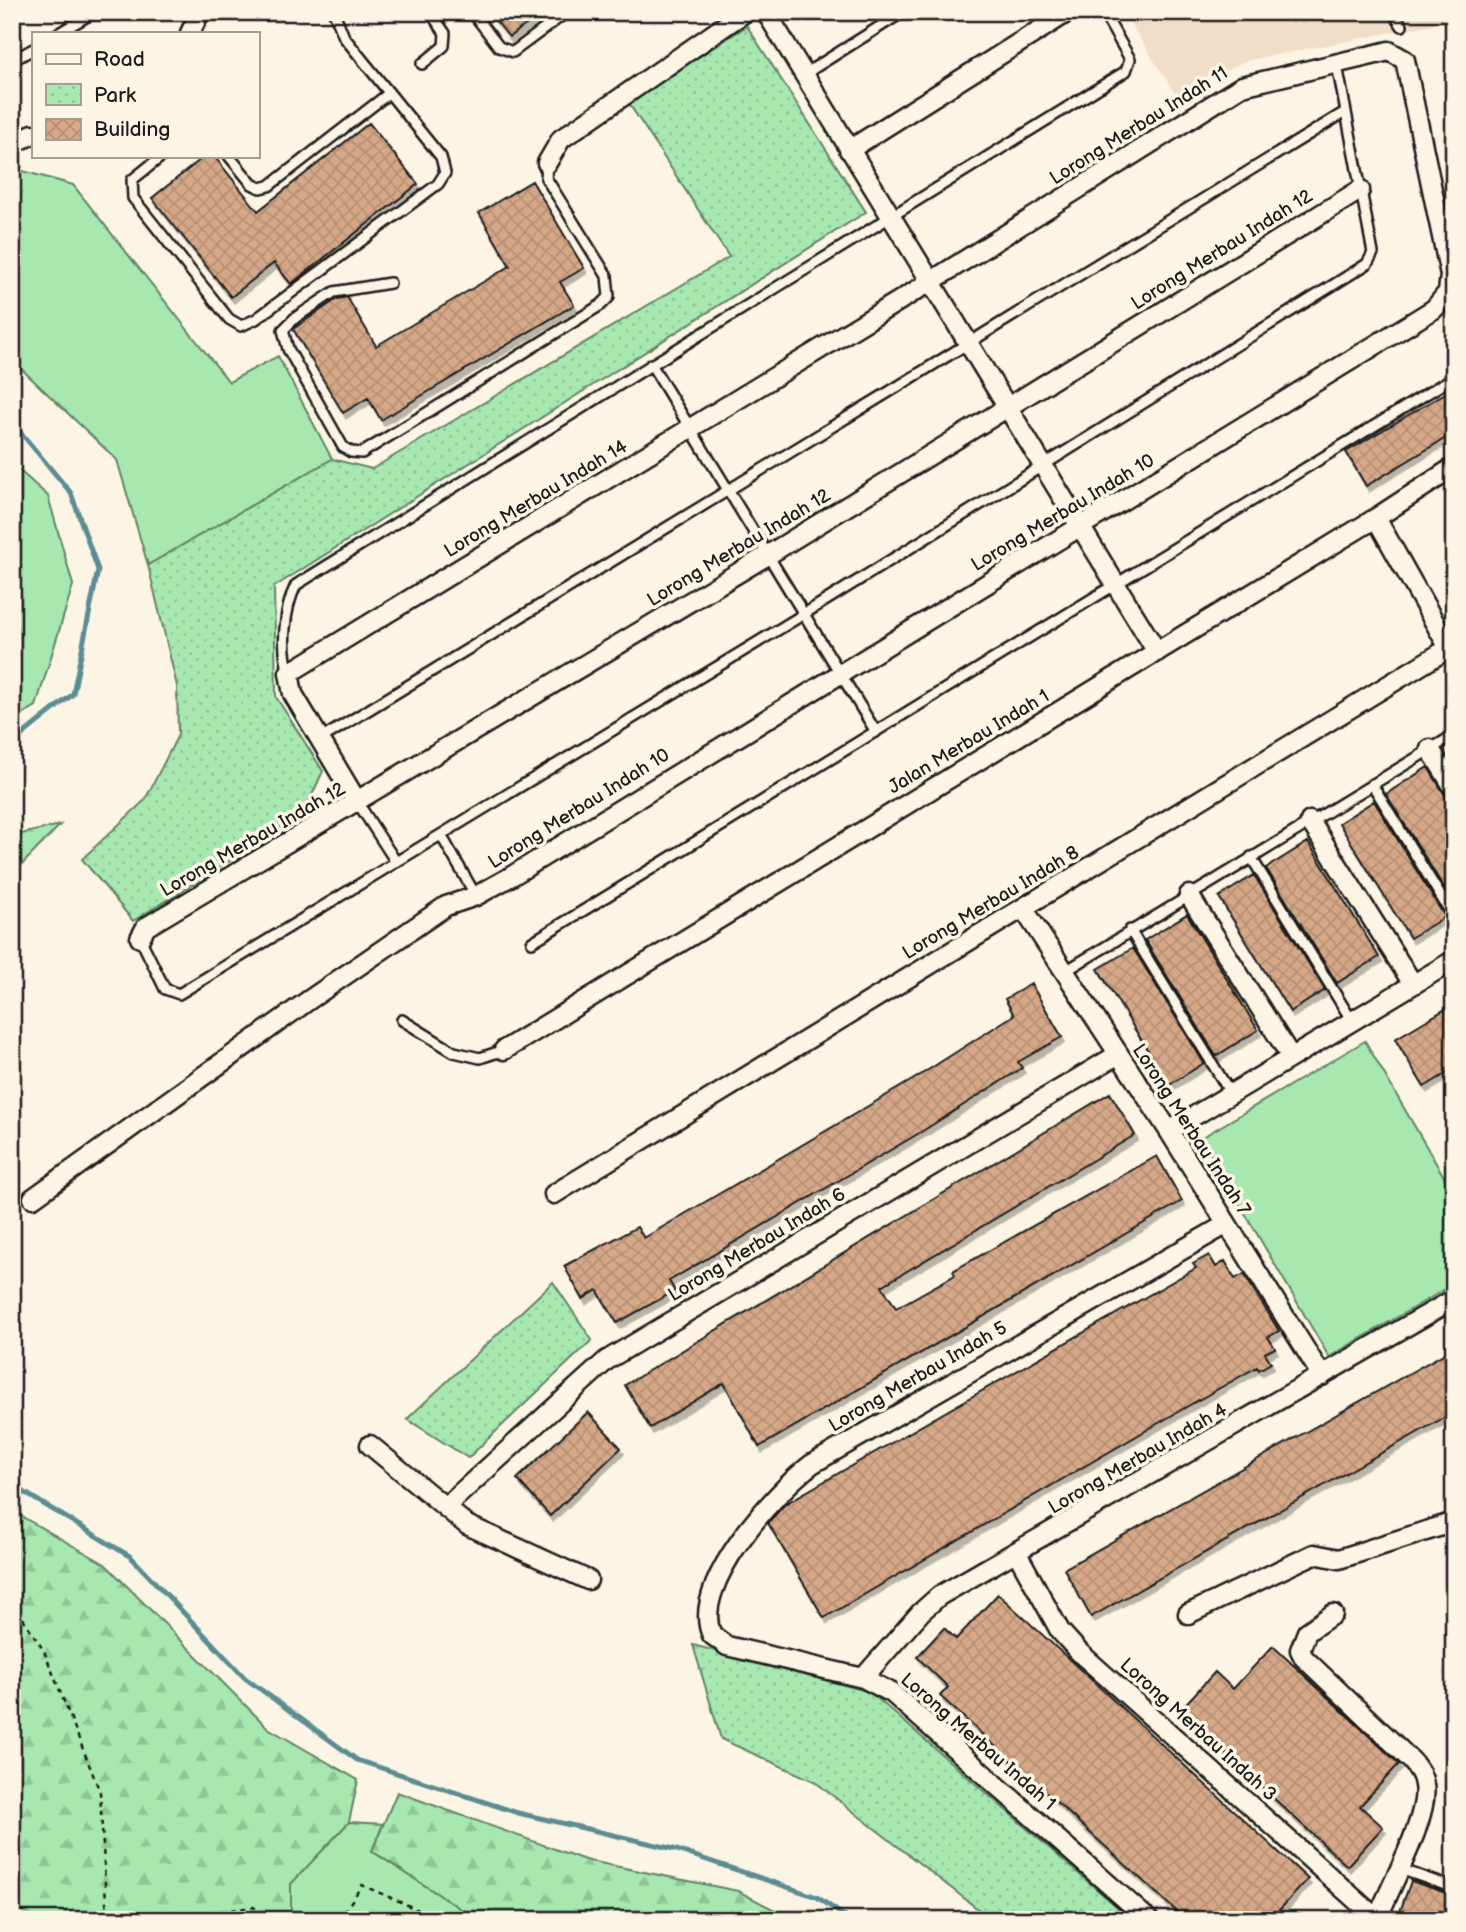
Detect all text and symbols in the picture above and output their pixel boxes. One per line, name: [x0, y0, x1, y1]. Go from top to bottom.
legend: [32, 32, 259, 158]
text: Road: [94, 47, 145, 72]
street label: Lorong Merbau Indah 11: [1046, 62, 1232, 190]
text: Park: [94, 83, 137, 108]
text: Building: [94, 117, 170, 142]
street label: Lorong Merbau Indah 12: [1127, 184, 1318, 315]
street label: Lorong Merbau Indah 14: [440, 435, 632, 563]
street label: Lorong Merbau Indah 10: [967, 449, 1159, 577]
street label: Lorong Merbau Indah 12: [643, 484, 835, 612]
street label: Jalan Merbau Indah 1: [884, 685, 1054, 799]
street label: Lorong Merbau Indah 10: [484, 744, 674, 874]
street label: Lorong Merbau Indah 12: [157, 777, 350, 902]
street label: Lorong Merbau Indah 8: [899, 841, 1083, 965]
street label: Lorong Merbau Indah 7: [1127, 1040, 1255, 1221]
street label: Lorong Merbau Indah 6: [664, 1183, 850, 1307]
street label: Lorong Merbau Indah 5: [825, 1317, 1011, 1437]
street label: Lorong Merbau Indah 4: [1045, 1398, 1232, 1520]
street label: Lorong Merbau Indah 3: [1115, 1654, 1281, 1806]
street label: Lorong Merbau Indah 1: [896, 1668, 1060, 1816]

